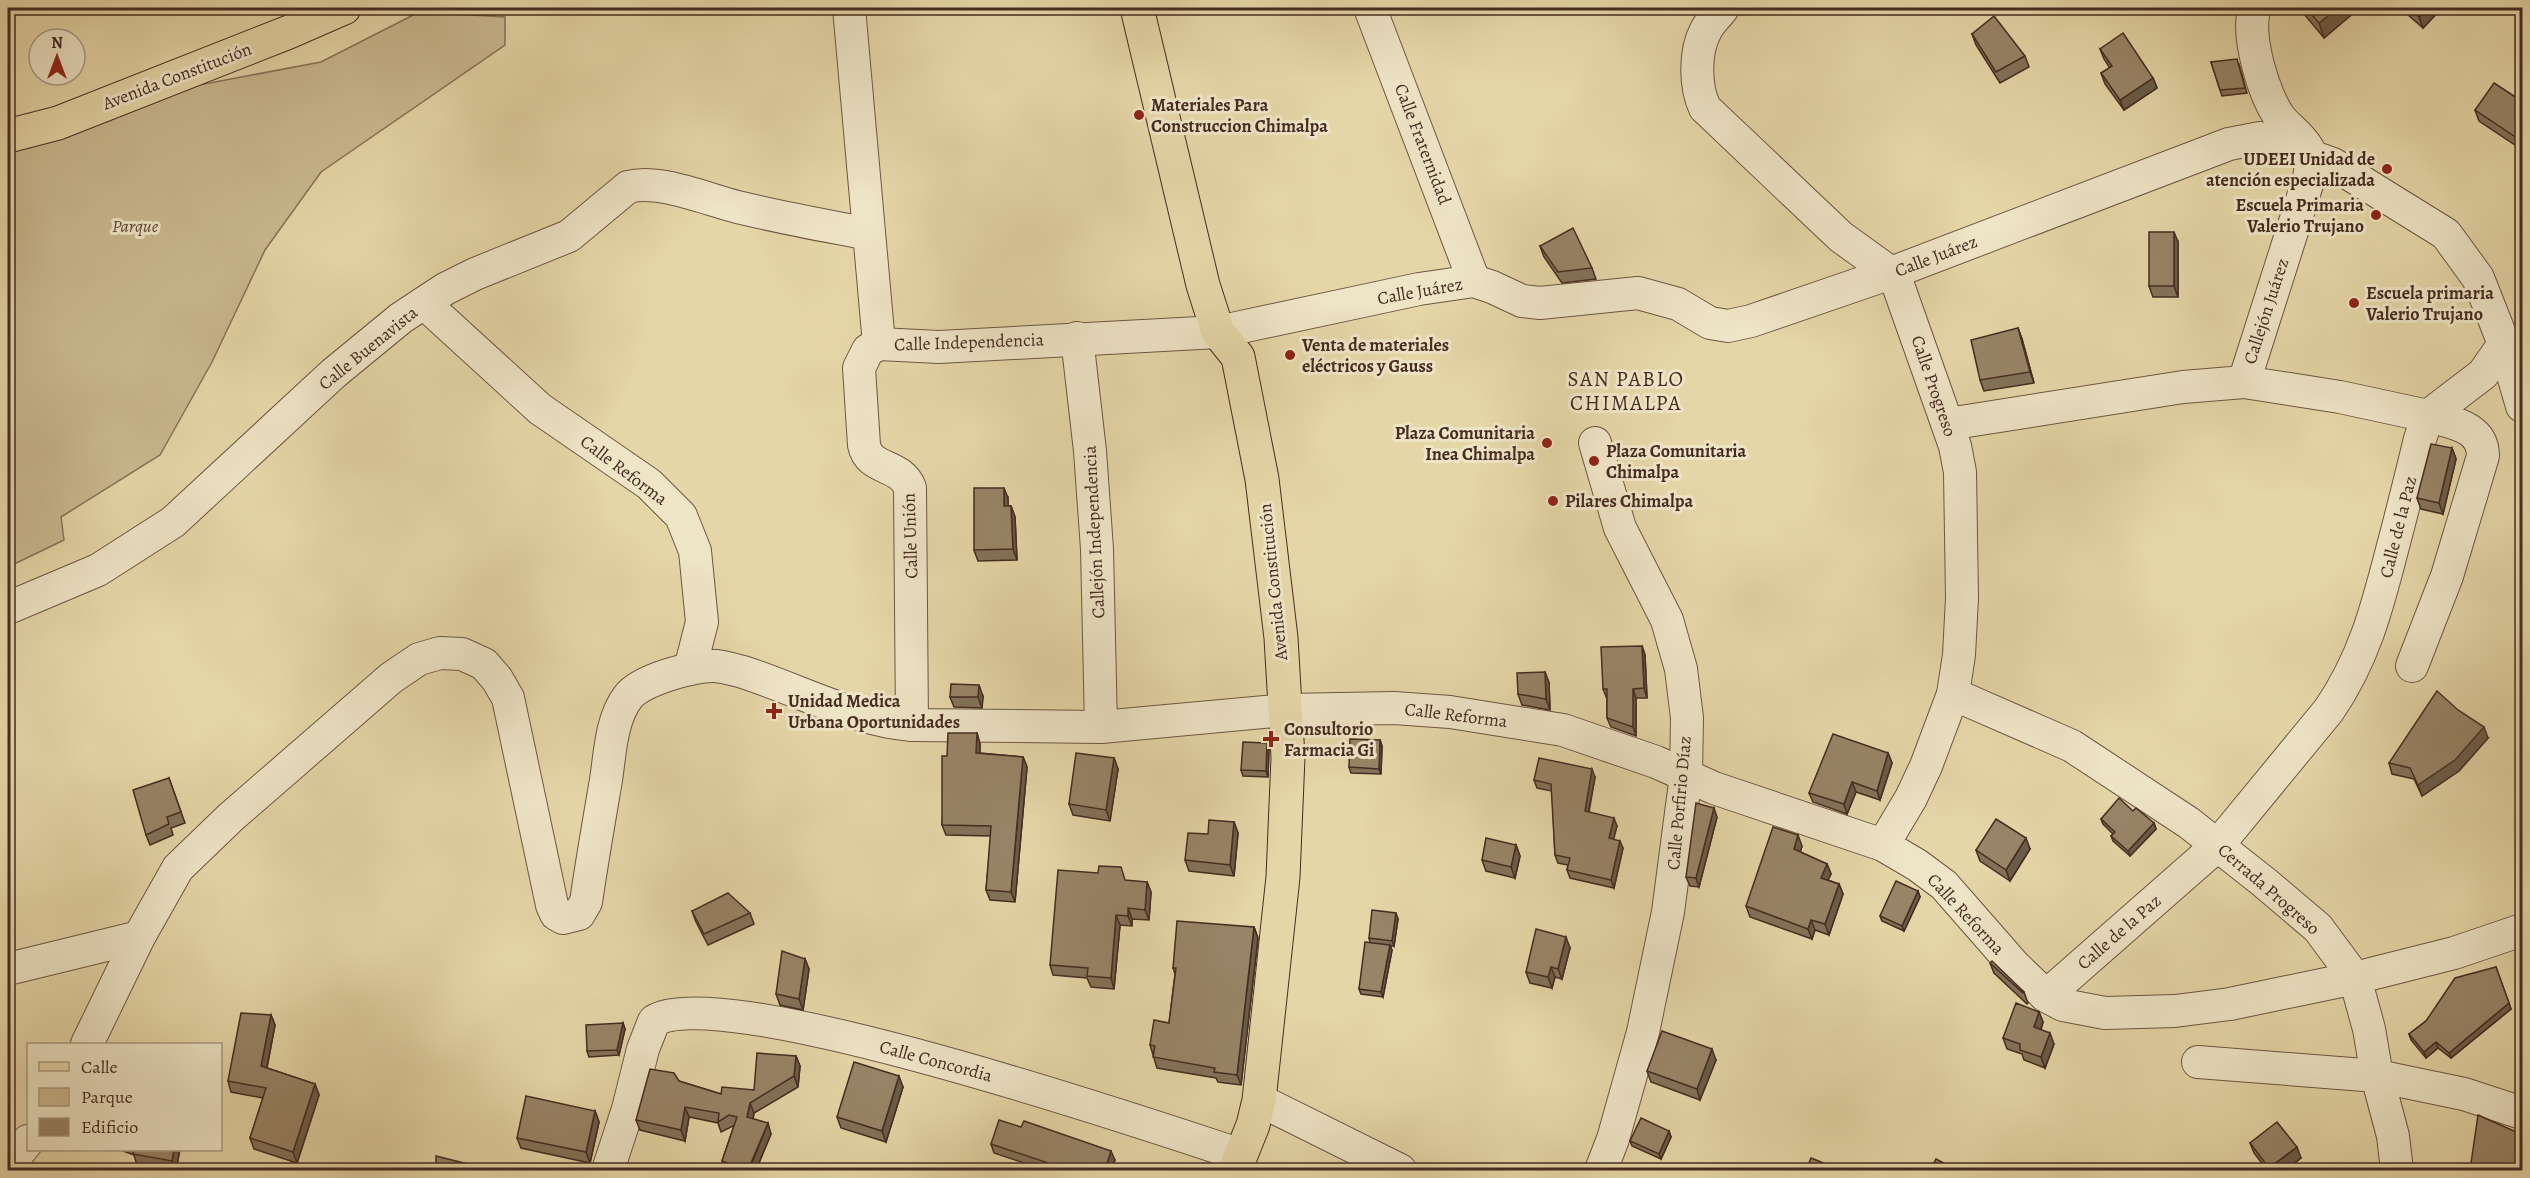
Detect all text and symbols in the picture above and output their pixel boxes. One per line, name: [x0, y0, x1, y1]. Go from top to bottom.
north arrow: [27, 27, 87, 87]
text: N: [51, 32, 63, 54]
street label: Avenida Constitución: [98, 36, 255, 116]
street label: Calle Fraternidad: [1389, 80, 1457, 208]
place label: Materiales Para Construccion Chimalpa: [1151, 93, 1328, 138]
marker: Materiales Para Construccion Chimalpa: [1132, 108, 1146, 122]
place label: UDEEI Unidad de atención especializada: [2206, 147, 2375, 192]
marker: UDEEI Unidad de atención especializada: [2380, 162, 2394, 176]
place label: Escuela Primaria Valerio Trujano: [2235, 193, 2364, 238]
marker: Escuela Primaria Valerio Trujano: [2369, 208, 2383, 222]
park label: Parque: [112, 214, 159, 238]
street label: Calle Juárez: [1891, 229, 1981, 283]
street label: Callejón Juárez: [2238, 255, 2294, 367]
street label: Calle Juárez: [1375, 272, 1465, 310]
place label: Escuela primaria Valerio Trujano: [2365, 281, 2494, 326]
marker: Escuela primaria Valerio Trujano: [2347, 296, 2361, 310]
street label: Calle Buenavista: [313, 300, 423, 395]
street label: Calle Independencia: [894, 327, 1045, 357]
street label: Calle Progreso: [1905, 332, 1963, 440]
place label: Venta de materiales eléctricos y Gauss: [1301, 333, 1449, 378]
marker: Venta de materiales eléctricos y Gauss: [1283, 348, 1297, 362]
district label: SAN PABLO CHIMALPA: [1567, 365, 1685, 417]
place label: Plaza Comunitaria Inea Chimalpa: [1395, 421, 1535, 466]
street label: Calle Reforma: [575, 429, 673, 511]
marker: Plaza Comunitaria Inea Chimalpa: [1540, 436, 1554, 450]
place label: Plaza Comunitaria Chimalpa: [1606, 439, 1747, 484]
street label: Callejón Independencia: [1077, 444, 1111, 619]
marker: Plaza Comunitaria Chimalpa: [1587, 454, 1601, 468]
street label: Calle de la Paz: [2374, 474, 2422, 580]
place label: Pilares Chimalpa: [1565, 489, 1693, 513]
street label: Calle Unión: [897, 493, 923, 579]
marker: Pilares Chimalpa: [1546, 494, 1560, 508]
street label: Avenida Constitución: [1253, 502, 1293, 663]
place label: Unidad Medica Urbana Oportunidades: [788, 689, 960, 734]
street label: Calle Reforma: [1403, 697, 1509, 733]
marker: Unidad Medica Urbana Oportunidades: [765, 702, 783, 720]
place label: Consultorio Farmacia Gi: [1284, 717, 1374, 762]
marker: Consultorio Farmacia Gi: [1262, 730, 1280, 748]
street label: Calle Porfirio Díaz: [1661, 735, 1697, 871]
street label: Cerrada Progreso: [2213, 838, 2325, 940]
street label: Calle Reforma: [1922, 868, 2010, 960]
street label: Calle de la Paz: [2072, 889, 2166, 975]
street label: Calle Concordia: [877, 1034, 996, 1088]
legend: [27, 1043, 222, 1151]
text: Calle: [81, 1055, 118, 1079]
text: Parque: [81, 1085, 133, 1109]
text: Edificio: [81, 1115, 138, 1139]

